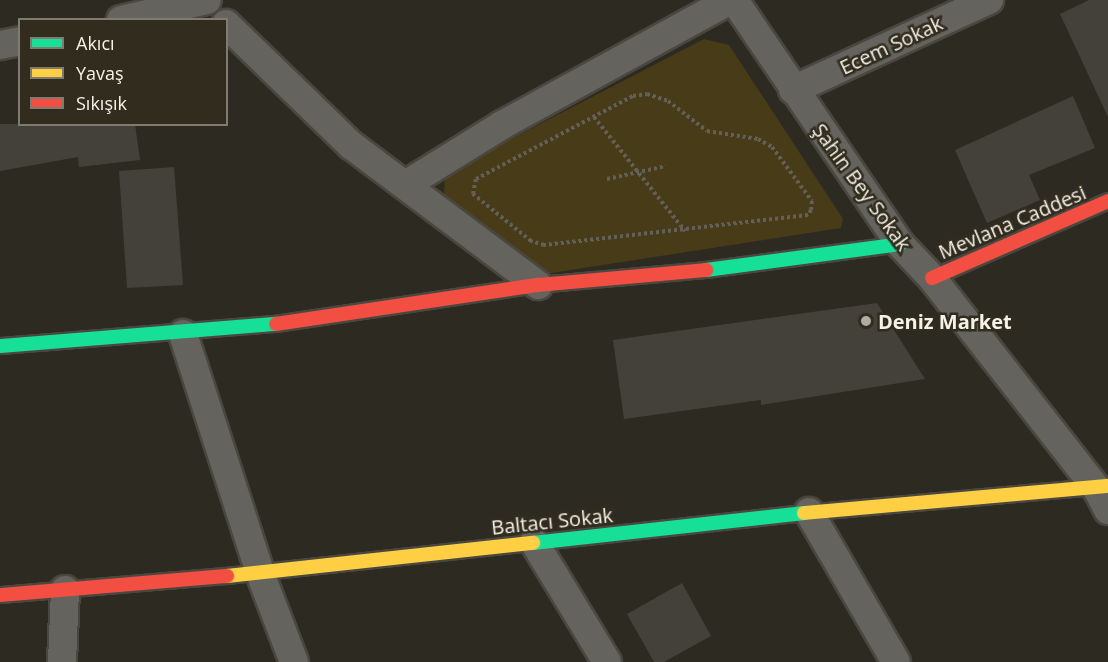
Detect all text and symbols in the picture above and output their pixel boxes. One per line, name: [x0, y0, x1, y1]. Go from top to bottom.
street label: Ecem Sokak: [836, 11, 946, 79]
legend: [18, 18, 228, 126]
text: Akıcı: [76, 31, 115, 55]
text: Yavaş: [76, 61, 124, 85]
text: Sıkışık: [76, 91, 127, 115]
street label: Şahin Bey Sokak: [808, 119, 916, 255]
street label: Mevlana Caddesi: [935, 180, 1089, 264]
place label: Deniz Market: [878, 309, 1012, 333]
marker: Deniz Market: [859, 314, 873, 328]
street label: Baltacı Sokak: [490, 503, 614, 539]

